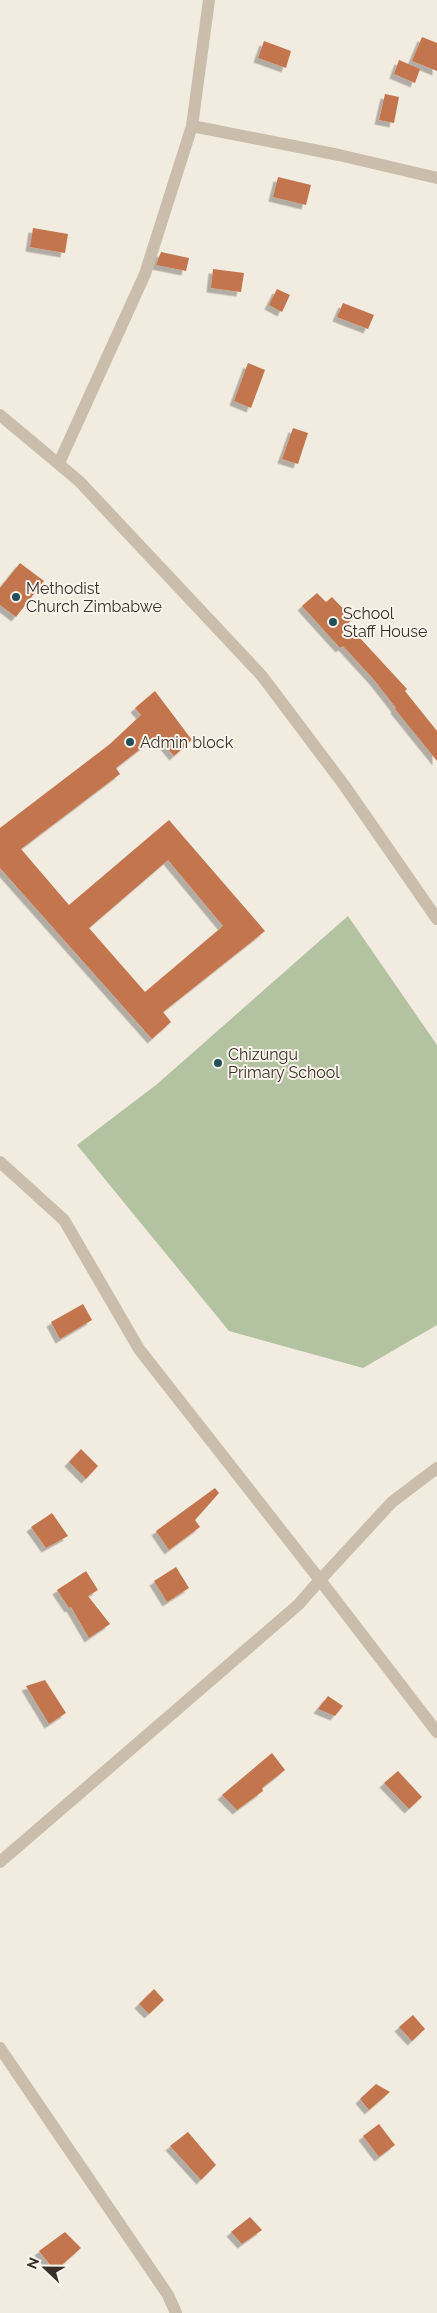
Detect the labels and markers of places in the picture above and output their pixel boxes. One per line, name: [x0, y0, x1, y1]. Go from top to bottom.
place label: Methodist Church Zimbabwe: [26, 579, 162, 616]
marker: Methodist Church Zimbabwe: [10, 591, 22, 603]
place label: School Staff House: [343, 604, 427, 641]
marker: School Staff House: [327, 616, 339, 628]
place label: Admin block: [140, 733, 234, 752]
marker: Admin block: [124, 736, 136, 748]
place label: Chizungu Primary School: [228, 1045, 340, 1082]
marker: Chizungu Primary School: [212, 1057, 224, 1069]

